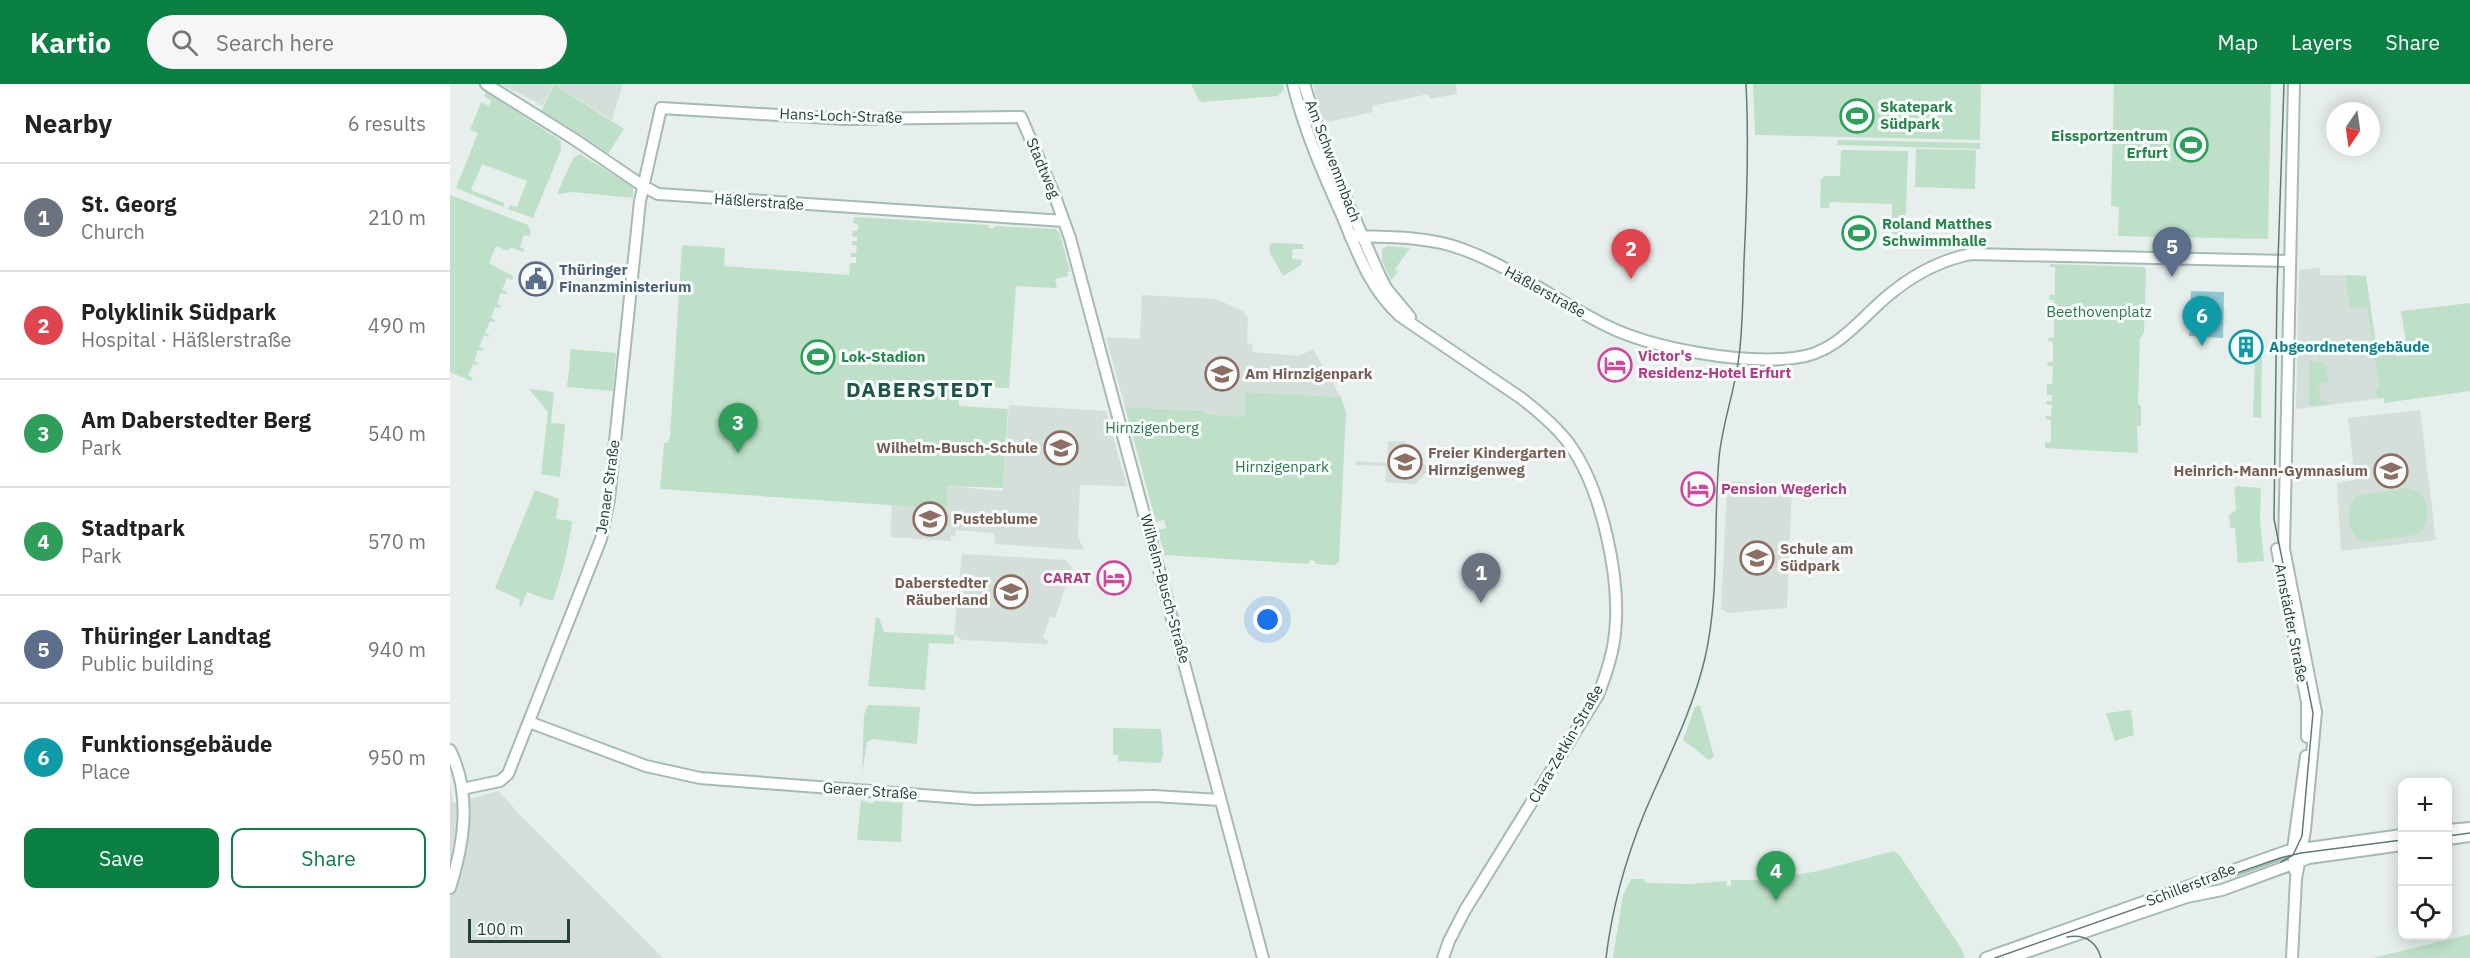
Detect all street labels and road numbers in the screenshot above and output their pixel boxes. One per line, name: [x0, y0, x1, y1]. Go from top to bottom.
street label: Am Schwemmbach: [1301, 97, 1366, 225]
street label: Hans-Loch-Straße: [779, 104, 903, 127]
street label: Stadtweg: [1022, 135, 1065, 201]
street label: Häßlerstraße: [714, 189, 804, 214]
street label: Häßlerstraße: [1501, 261, 1589, 322]
street label: Jenaer Straße: [591, 439, 624, 535]
street label: Wilhelm-Busch-Straße: [1136, 512, 1195, 666]
street label: Arnstädter Straße: [2271, 562, 2312, 684]
street label: Clara-Zetkin-Straße: [1524, 681, 1607, 806]
street label: Geraer Straße: [822, 778, 918, 803]
street label: Schillerstraße: [2143, 859, 2238, 910]

